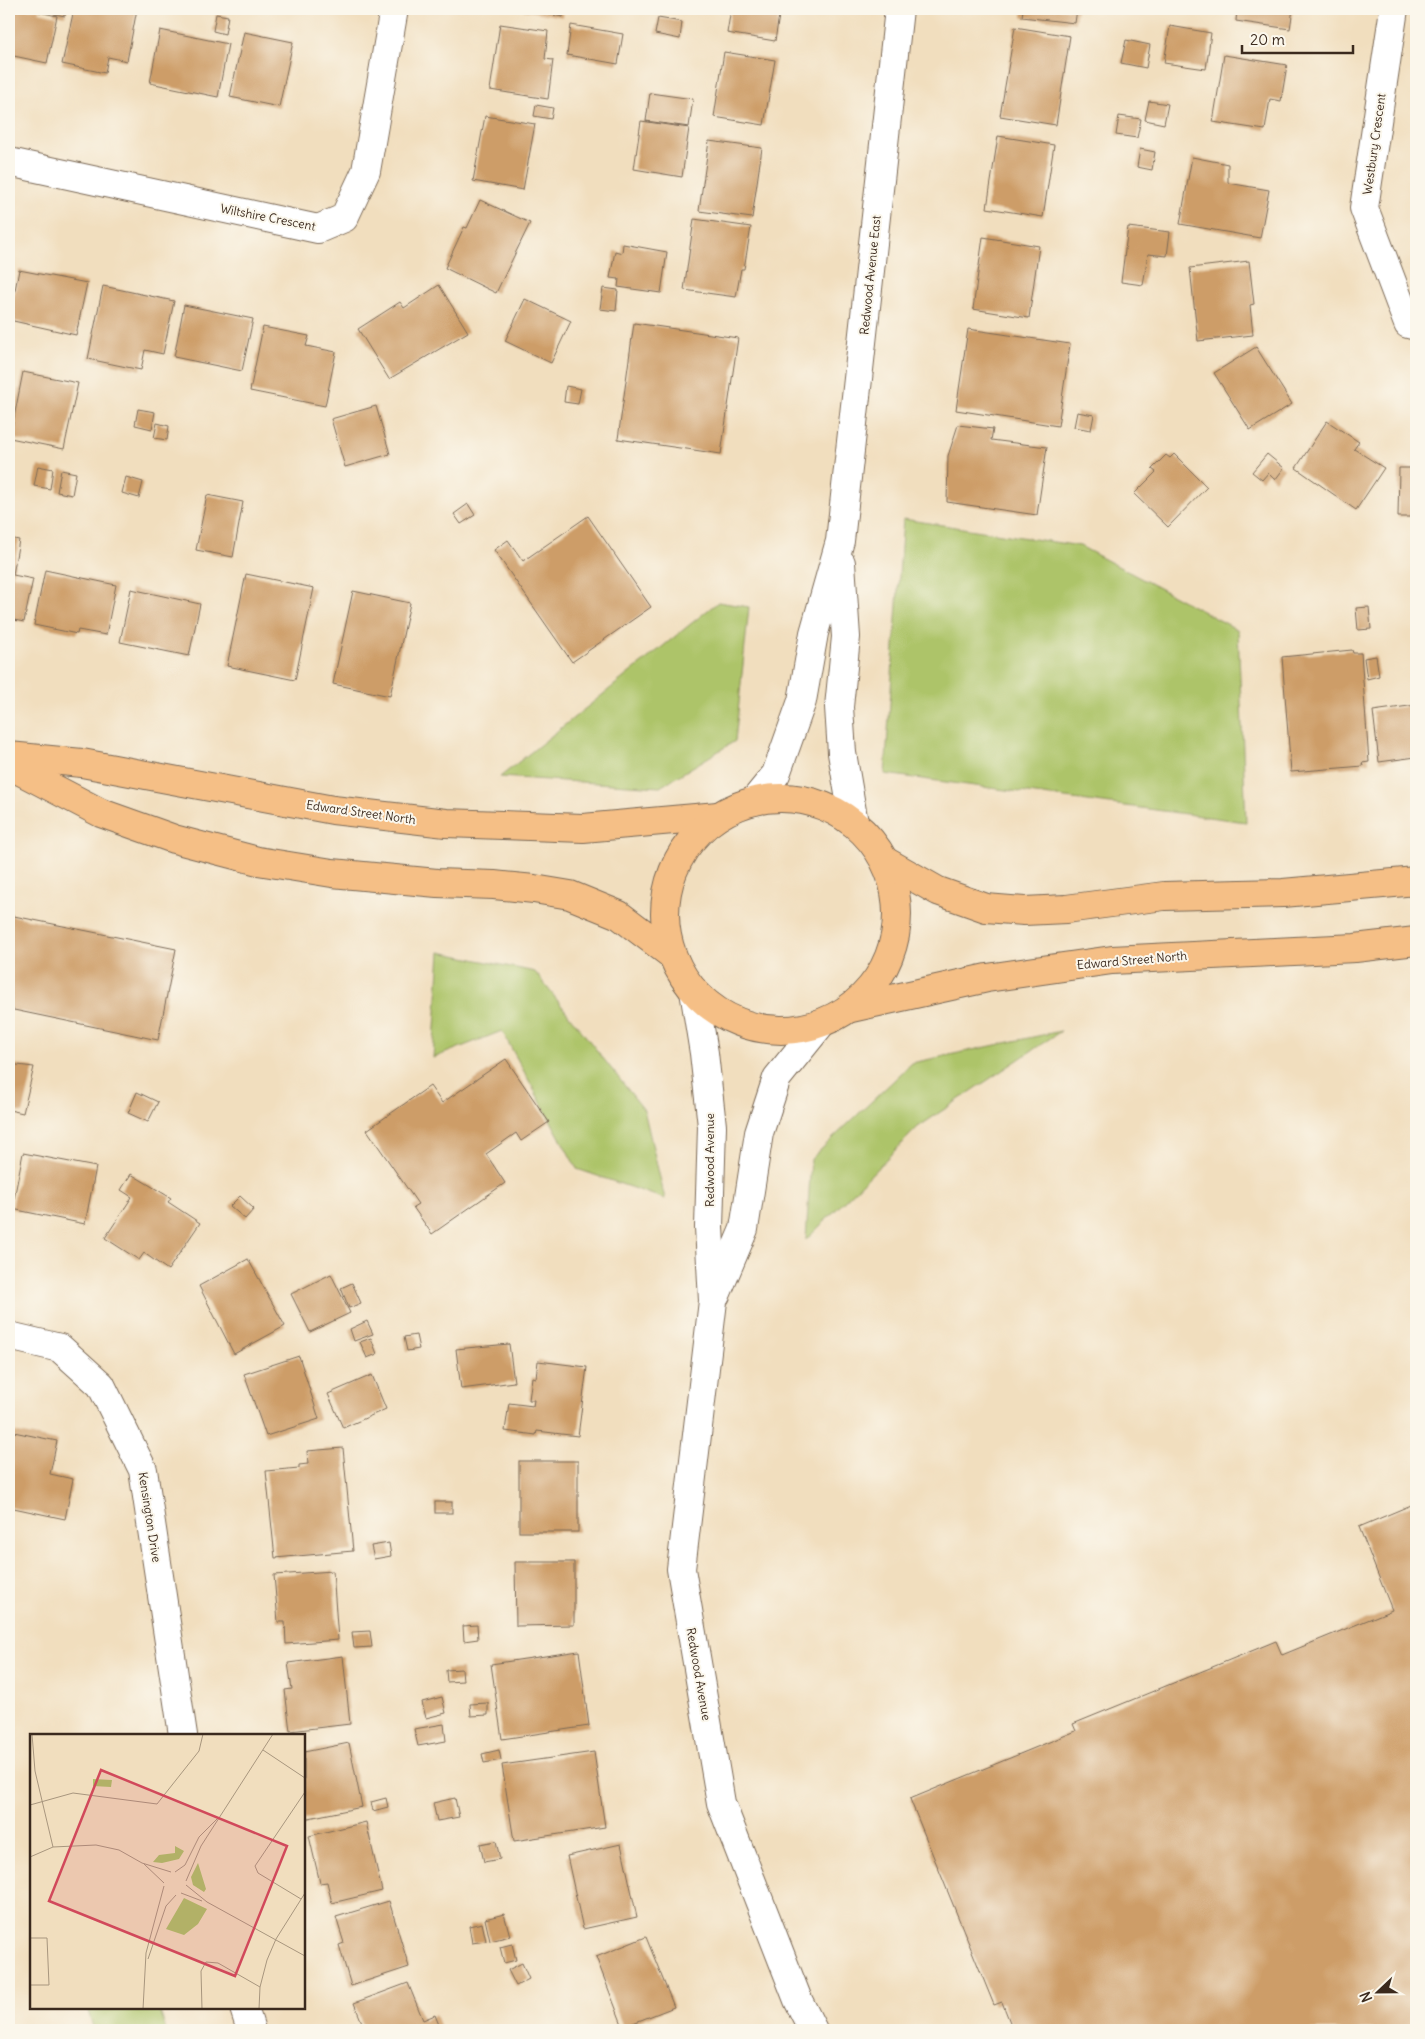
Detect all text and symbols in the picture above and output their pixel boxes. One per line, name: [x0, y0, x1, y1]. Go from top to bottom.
scale bar: [1242, 22, 1354, 54]
text: 20 m: [1250, 30, 1285, 49]
street label: Westbury Crescent: [1359, 92, 1389, 196]
street label: Wiltshire Crescent: [219, 200, 317, 234]
street label: Redwood Avenue East: [856, 215, 884, 335]
street label: Edward Street North: [305, 797, 417, 827]
street label: Edward Street North: [1076, 948, 1188, 972]
street label: Redwood Avenue: [702, 1113, 717, 1207]
street label: Kensington Drive: [135, 1471, 165, 1563]
street label: Redwood Avenue: [683, 1626, 715, 1722]
inset map: [30, 1734, 305, 2009]
north arrow: [1352, 1966, 1402, 2016]
text: N: [1356, 1989, 1376, 2005]

